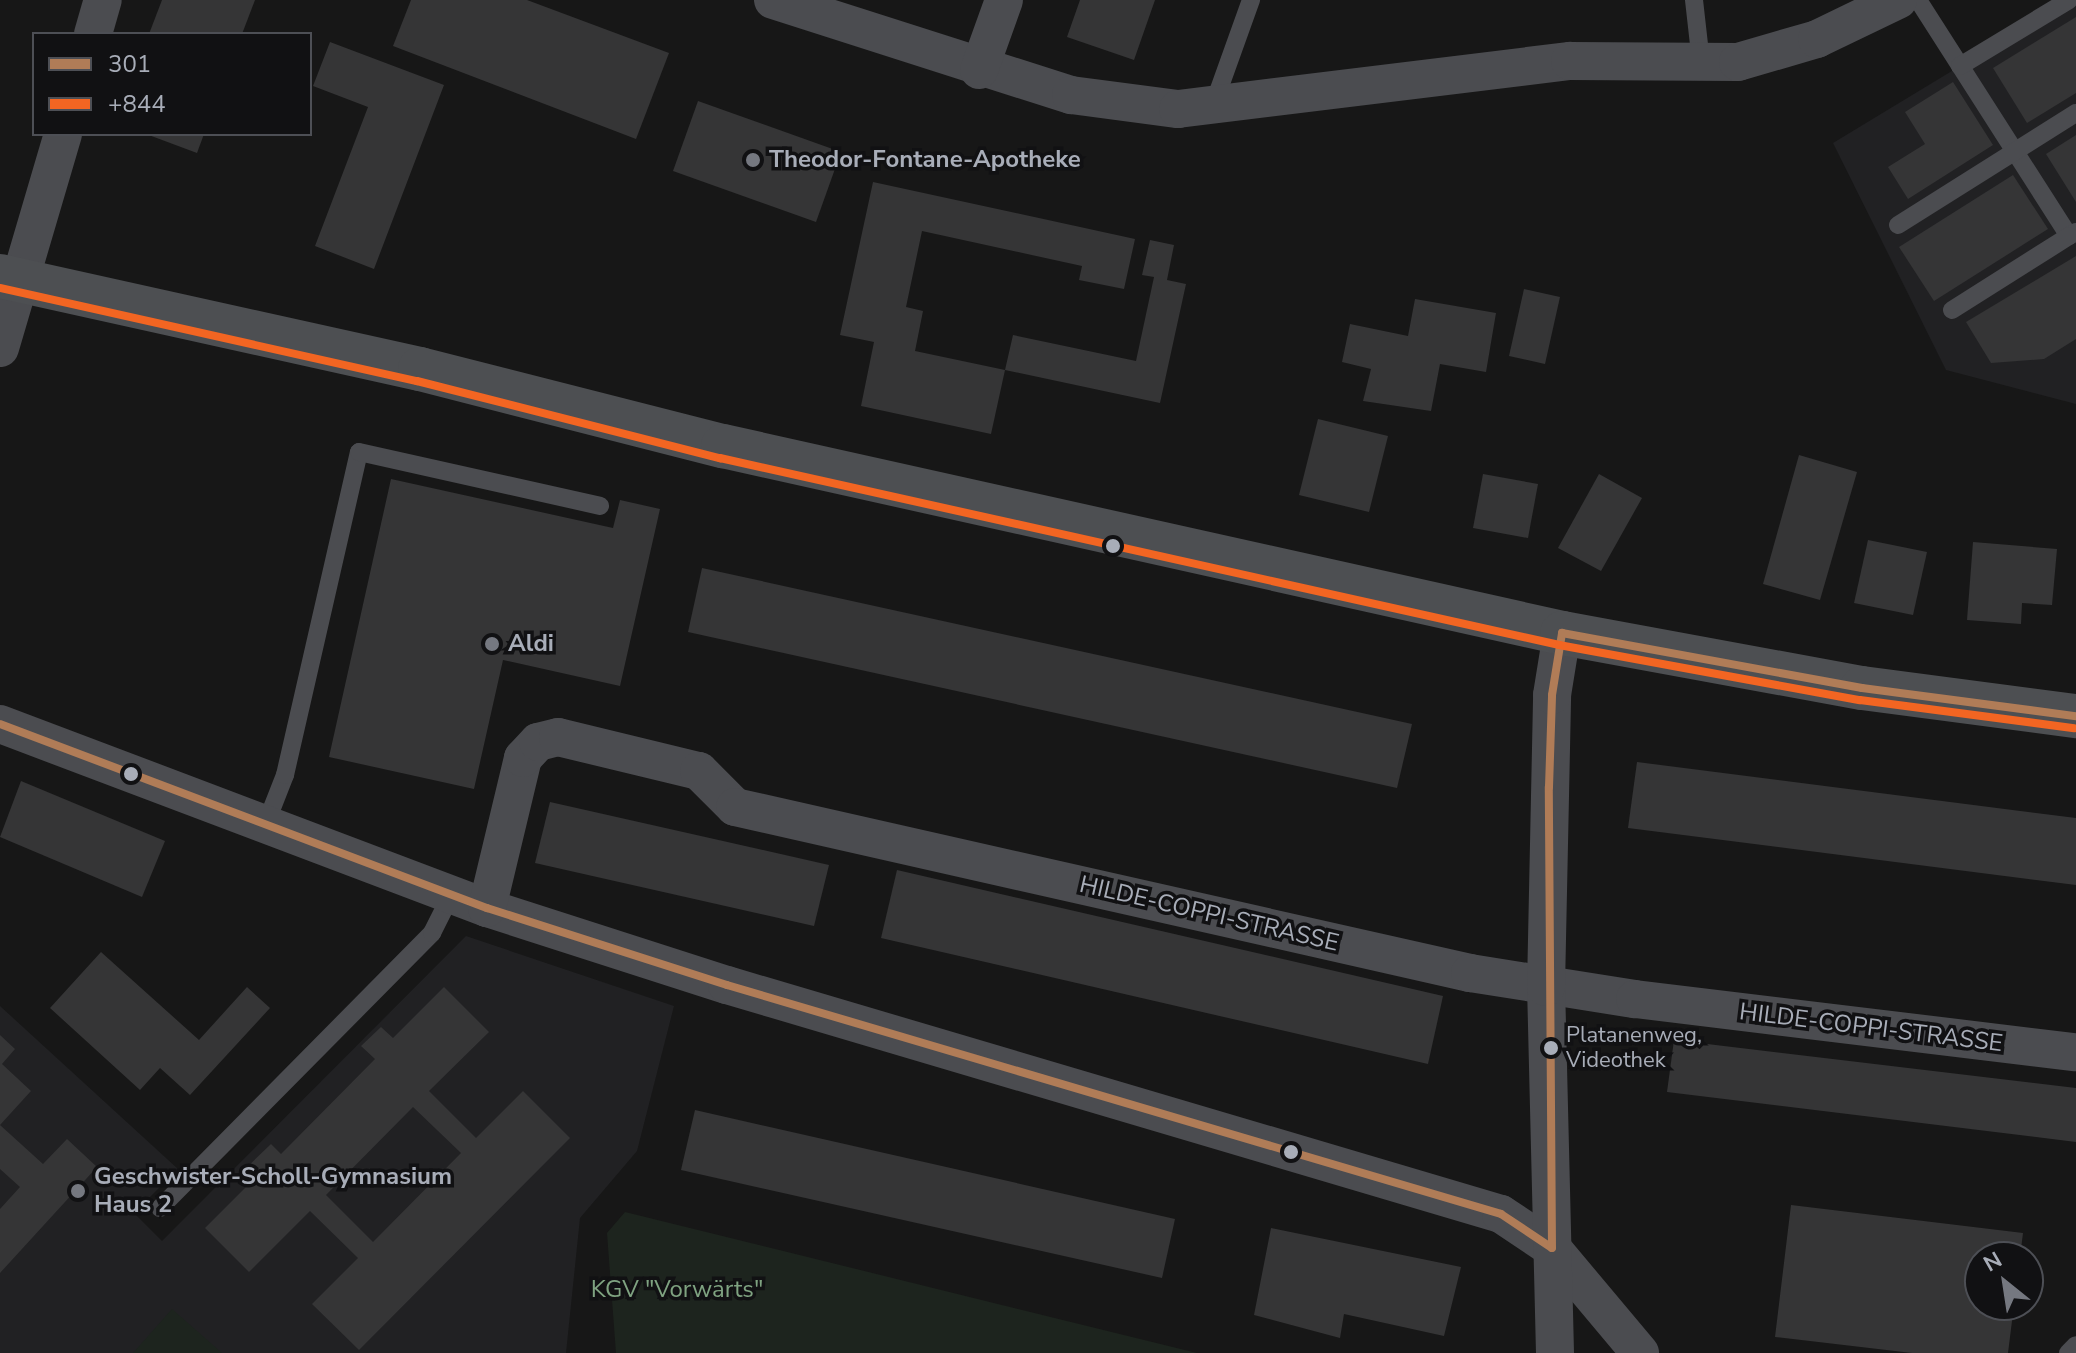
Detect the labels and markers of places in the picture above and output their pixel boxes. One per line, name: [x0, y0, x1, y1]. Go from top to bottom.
place label: Theodor-Fontane-Apotheke: [769, 146, 1081, 174]
marker: Theodor-Fontane-Apotheke: [744, 151, 762, 169]
unlabelled marker: [1105, 538, 1121, 554]
place label: Aldi: [508, 630, 554, 658]
marker: Aldi: [483, 635, 501, 653]
unlabelled marker: [123, 766, 139, 782]
place label: Platanenweg, Videothek: [1566, 1022, 1702, 1074]
marker: Platanenweg, Videothek: [1543, 1040, 1559, 1056]
unlabelled marker: [1283, 1144, 1299, 1160]
place label: Geschwister-Scholl-Gymnasium Haus 2: [94, 1163, 452, 1219]
marker: Geschwister-Scholl-Gymnasium Haus 2: [69, 1182, 87, 1200]

